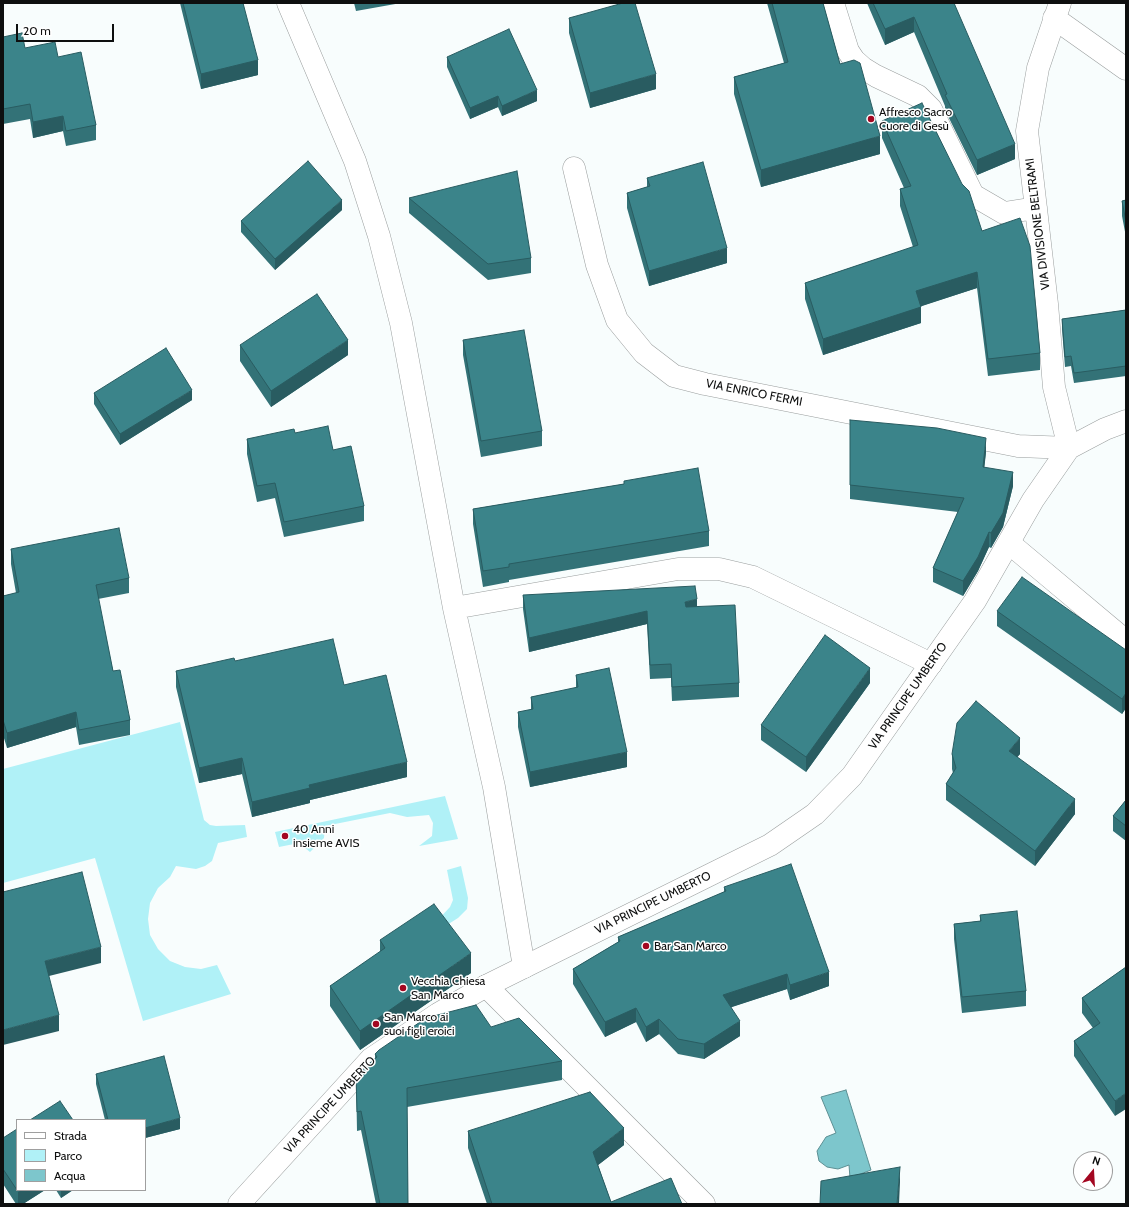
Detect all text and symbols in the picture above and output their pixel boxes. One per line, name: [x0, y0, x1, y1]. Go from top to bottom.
scale bar: [18, 16, 116, 42]
text: 20 m: [23, 23, 51, 38]
place label: Affresco Sacro Cuore di Gesù: [879, 105, 952, 133]
marker: Affresco Sacro Cuore di Gesù: [866, 114, 876, 124]
street label: VIA DIVISIONE BELTRAMI: [1023, 157, 1053, 291]
street label: VIA ENRICO FERMI: [705, 377, 803, 409]
street label: VIA PRINCIPE UMBERTO: [866, 640, 950, 752]
place label: 40 Anni insieme AVIS: [293, 822, 359, 850]
marker: 40 Anni insieme AVIS: [280, 831, 290, 841]
street label: VIA PRINCIPE UMBERTO: [593, 869, 713, 937]
place label: Bar San Marco: [654, 939, 727, 953]
marker: Bar San Marco: [641, 941, 651, 951]
place label: Vecchia Chiesa San Marco: [411, 974, 485, 1002]
marker: Vecchia Chiesa San Marco: [398, 983, 408, 993]
place label: San Marco ai suoi figli eroici: [384, 1010, 455, 1038]
marker: San Marco ai suoi figli eroici: [371, 1019, 381, 1029]
street label: VIA PRINCIPE UMBERTO: [281, 1054, 379, 1156]
legend: [16, 1119, 146, 1191]
text: Strada: [54, 1128, 87, 1143]
text: Parco: [54, 1148, 82, 1163]
north arrow: [1073, 1151, 1113, 1191]
text: N: [1091, 1153, 1102, 1168]
text: Acqua: [54, 1168, 85, 1183]

